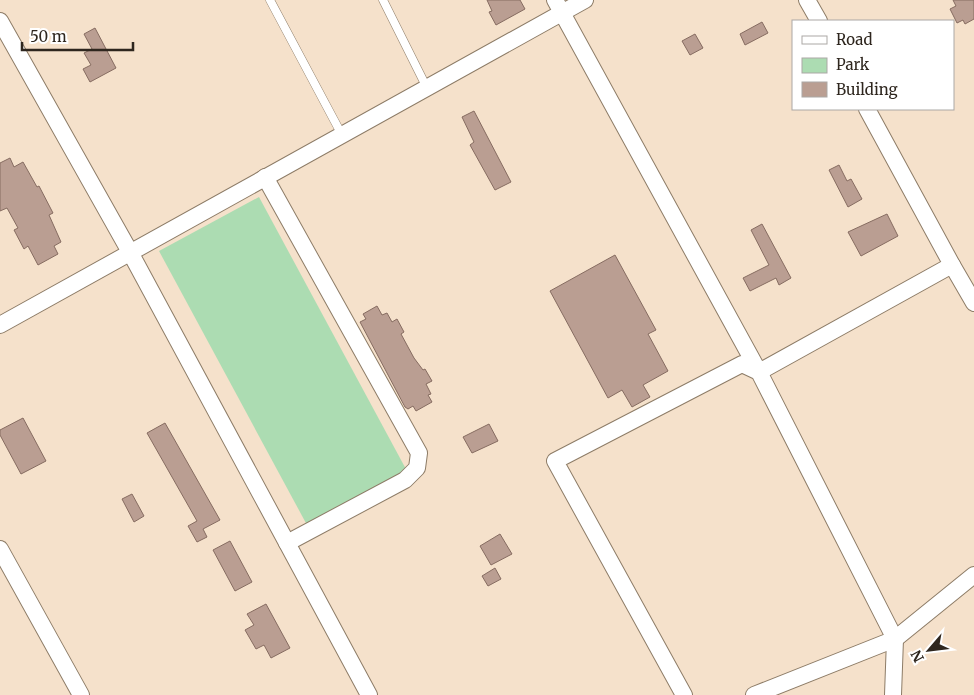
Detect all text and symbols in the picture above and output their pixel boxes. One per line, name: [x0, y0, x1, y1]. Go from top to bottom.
scale bar: [22, 20, 134, 52]
legend: [792, 20, 954, 110]
text: 50 m: [30, 27, 67, 46]
text: Road: [836, 30, 872, 49]
text: Park: [836, 55, 870, 74]
text: Building: [836, 80, 898, 99]
north arrow: [904, 625, 954, 675]
text: N: [907, 647, 928, 665]

